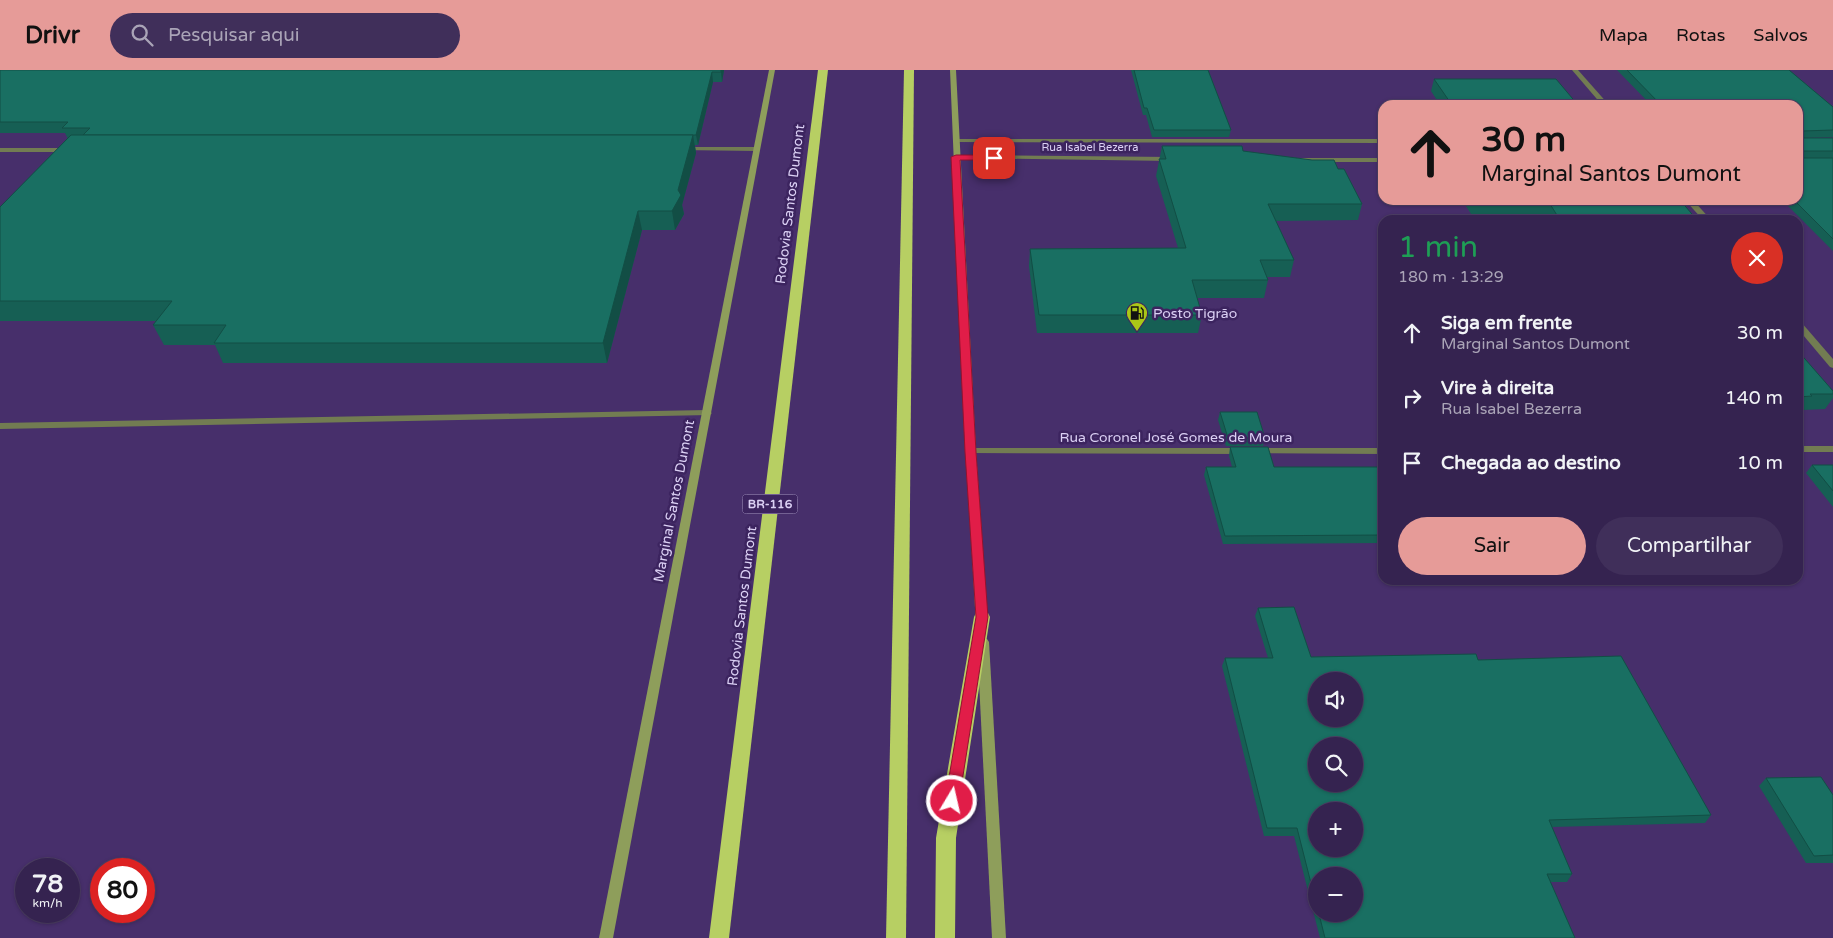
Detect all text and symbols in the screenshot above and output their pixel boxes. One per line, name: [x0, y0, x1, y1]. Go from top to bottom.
search box: [110, 13, 460, 58]
text: Drivr: [25, 21, 80, 50]
icon: search: [128, 21, 156, 49]
text: Pesquisar aqui: [168, 24, 300, 46]
text: Mapa: [1599, 24, 1648, 46]
text: Rotas: [1676, 24, 1725, 46]
text: Salvos: [1753, 24, 1808, 46]
text: 30 m: [1481, 119, 1566, 161]
icon: ahead: [1398, 120, 1463, 185]
street label: Rodovia Santos Dumont: [772, 122, 808, 285]
pin: [973, 137, 1015, 179]
street label: Rua Isabel Bezerra: [1042, 141, 1138, 154]
icon: arrive: [980, 144, 1008, 172]
text: Marginal Santos Dumont: [1481, 161, 1741, 187]
text: 1 min: [1398, 229, 1478, 266]
button: close: [1731, 232, 1783, 284]
text: 180 m · 13:29: [1398, 267, 1504, 287]
fuel station icon: Posto Tigrão: [1125, 301, 1149, 332]
place label: Posto Tigrão: [1153, 305, 1237, 322]
text: Siga em frente: [1441, 312, 1572, 334]
icon: ahead: [1398, 319, 1426, 347]
text: 30 m: [1737, 322, 1783, 344]
text: Marginal Santos Dumont: [1441, 334, 1630, 354]
text: Vire à direita: [1441, 377, 1554, 399]
icon: right: [1398, 384, 1426, 412]
text: 140 m: [1725, 387, 1783, 409]
text: Rua Isabel Bezerra: [1441, 399, 1582, 419]
street label: Marginal Santos Dumont: [650, 418, 698, 584]
street label: Rua Coronel José Gomes de Moura: [1060, 429, 1292, 446]
icon: arrive: [1398, 449, 1426, 477]
text: Chegada ao destino: [1441, 452, 1621, 474]
text: 10 m: [1737, 452, 1783, 474]
road number: BR-116: [742, 494, 798, 514]
button: Sair: [1398, 517, 1586, 575]
button: Compartilhar: [1596, 517, 1783, 575]
street label: Rodovia Santos Dumont: [724, 524, 760, 687]
map controls: [1308, 672, 1363, 922]
button: sound: [1308, 672, 1363, 727]
button: search: [1308, 737, 1363, 792]
position arrow: [925, 774, 977, 826]
button: +: [1308, 802, 1363, 857]
speed limit sign: 80: [90, 858, 155, 923]
button: −: [1308, 867, 1363, 922]
text: 78: [32, 869, 63, 899]
text: km/h: [32, 896, 63, 910]

